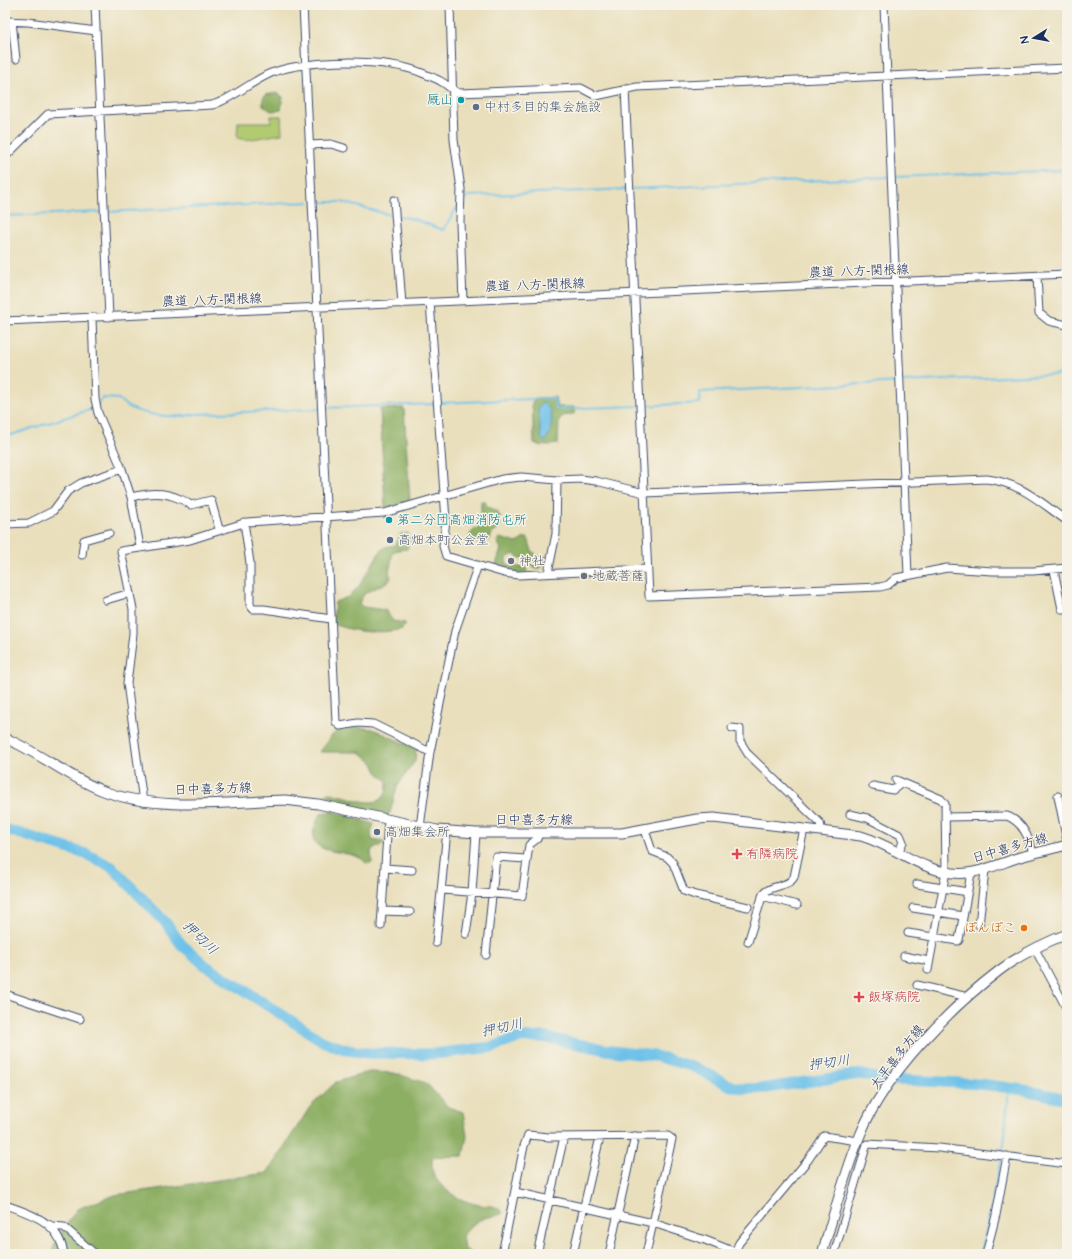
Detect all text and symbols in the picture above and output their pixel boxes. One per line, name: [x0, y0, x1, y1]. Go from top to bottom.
north arrow: [1014, 18, 1054, 58]
text: N: [1017, 35, 1033, 45]
place label: 厩山: [427, 91, 453, 109]
marker: 厩山: [456, 95, 466, 105]
place label: 中村多目的集会施設: [484, 98, 601, 116]
marker: 中村多目的集会施設: [471, 102, 481, 112]
street label: 農道 八方-関根線: [809, 260, 910, 282]
street label: 農道 八方-関根線: [485, 274, 586, 296]
street label: 農道 八方-関根線: [162, 289, 263, 311]
place label: 第二分団高畑消防屯所: [397, 511, 527, 529]
marker: 第二分団高畑消防屯所: [384, 515, 394, 525]
place label: 高畑本町公会堂: [398, 531, 489, 549]
marker: 高畑本町公会堂: [385, 535, 395, 545]
place label: 神社: [519, 552, 545, 570]
marker: 神社: [506, 556, 516, 566]
place label: 地蔵菩薩: [592, 567, 644, 585]
marker: 地蔵菩薩: [579, 571, 589, 581]
street label: 日中喜多方線: [174, 779, 253, 799]
street label: 日中喜多方線: [495, 811, 574, 829]
place label: 高畑集会所: [385, 823, 450, 841]
marker: 高畑集会所: [372, 827, 382, 837]
street label: 日中喜多方線: [970, 828, 1051, 867]
place label: 有隣病院: [746, 845, 798, 863]
marker: 有隣病院: [731, 848, 743, 860]
water label: 押切川: [178, 916, 222, 960]
place label: ぽんぽこ: [964, 919, 1016, 937]
marker: ぽんぽこ: [1019, 923, 1029, 933]
place label: 飯塚病院: [868, 988, 920, 1006]
marker: 飯塚病院: [853, 991, 865, 1003]
water label: 押切川: [479, 1014, 525, 1042]
street label: 大平喜多方線: [866, 1020, 929, 1093]
water label: 押切川: [807, 1051, 851, 1075]

